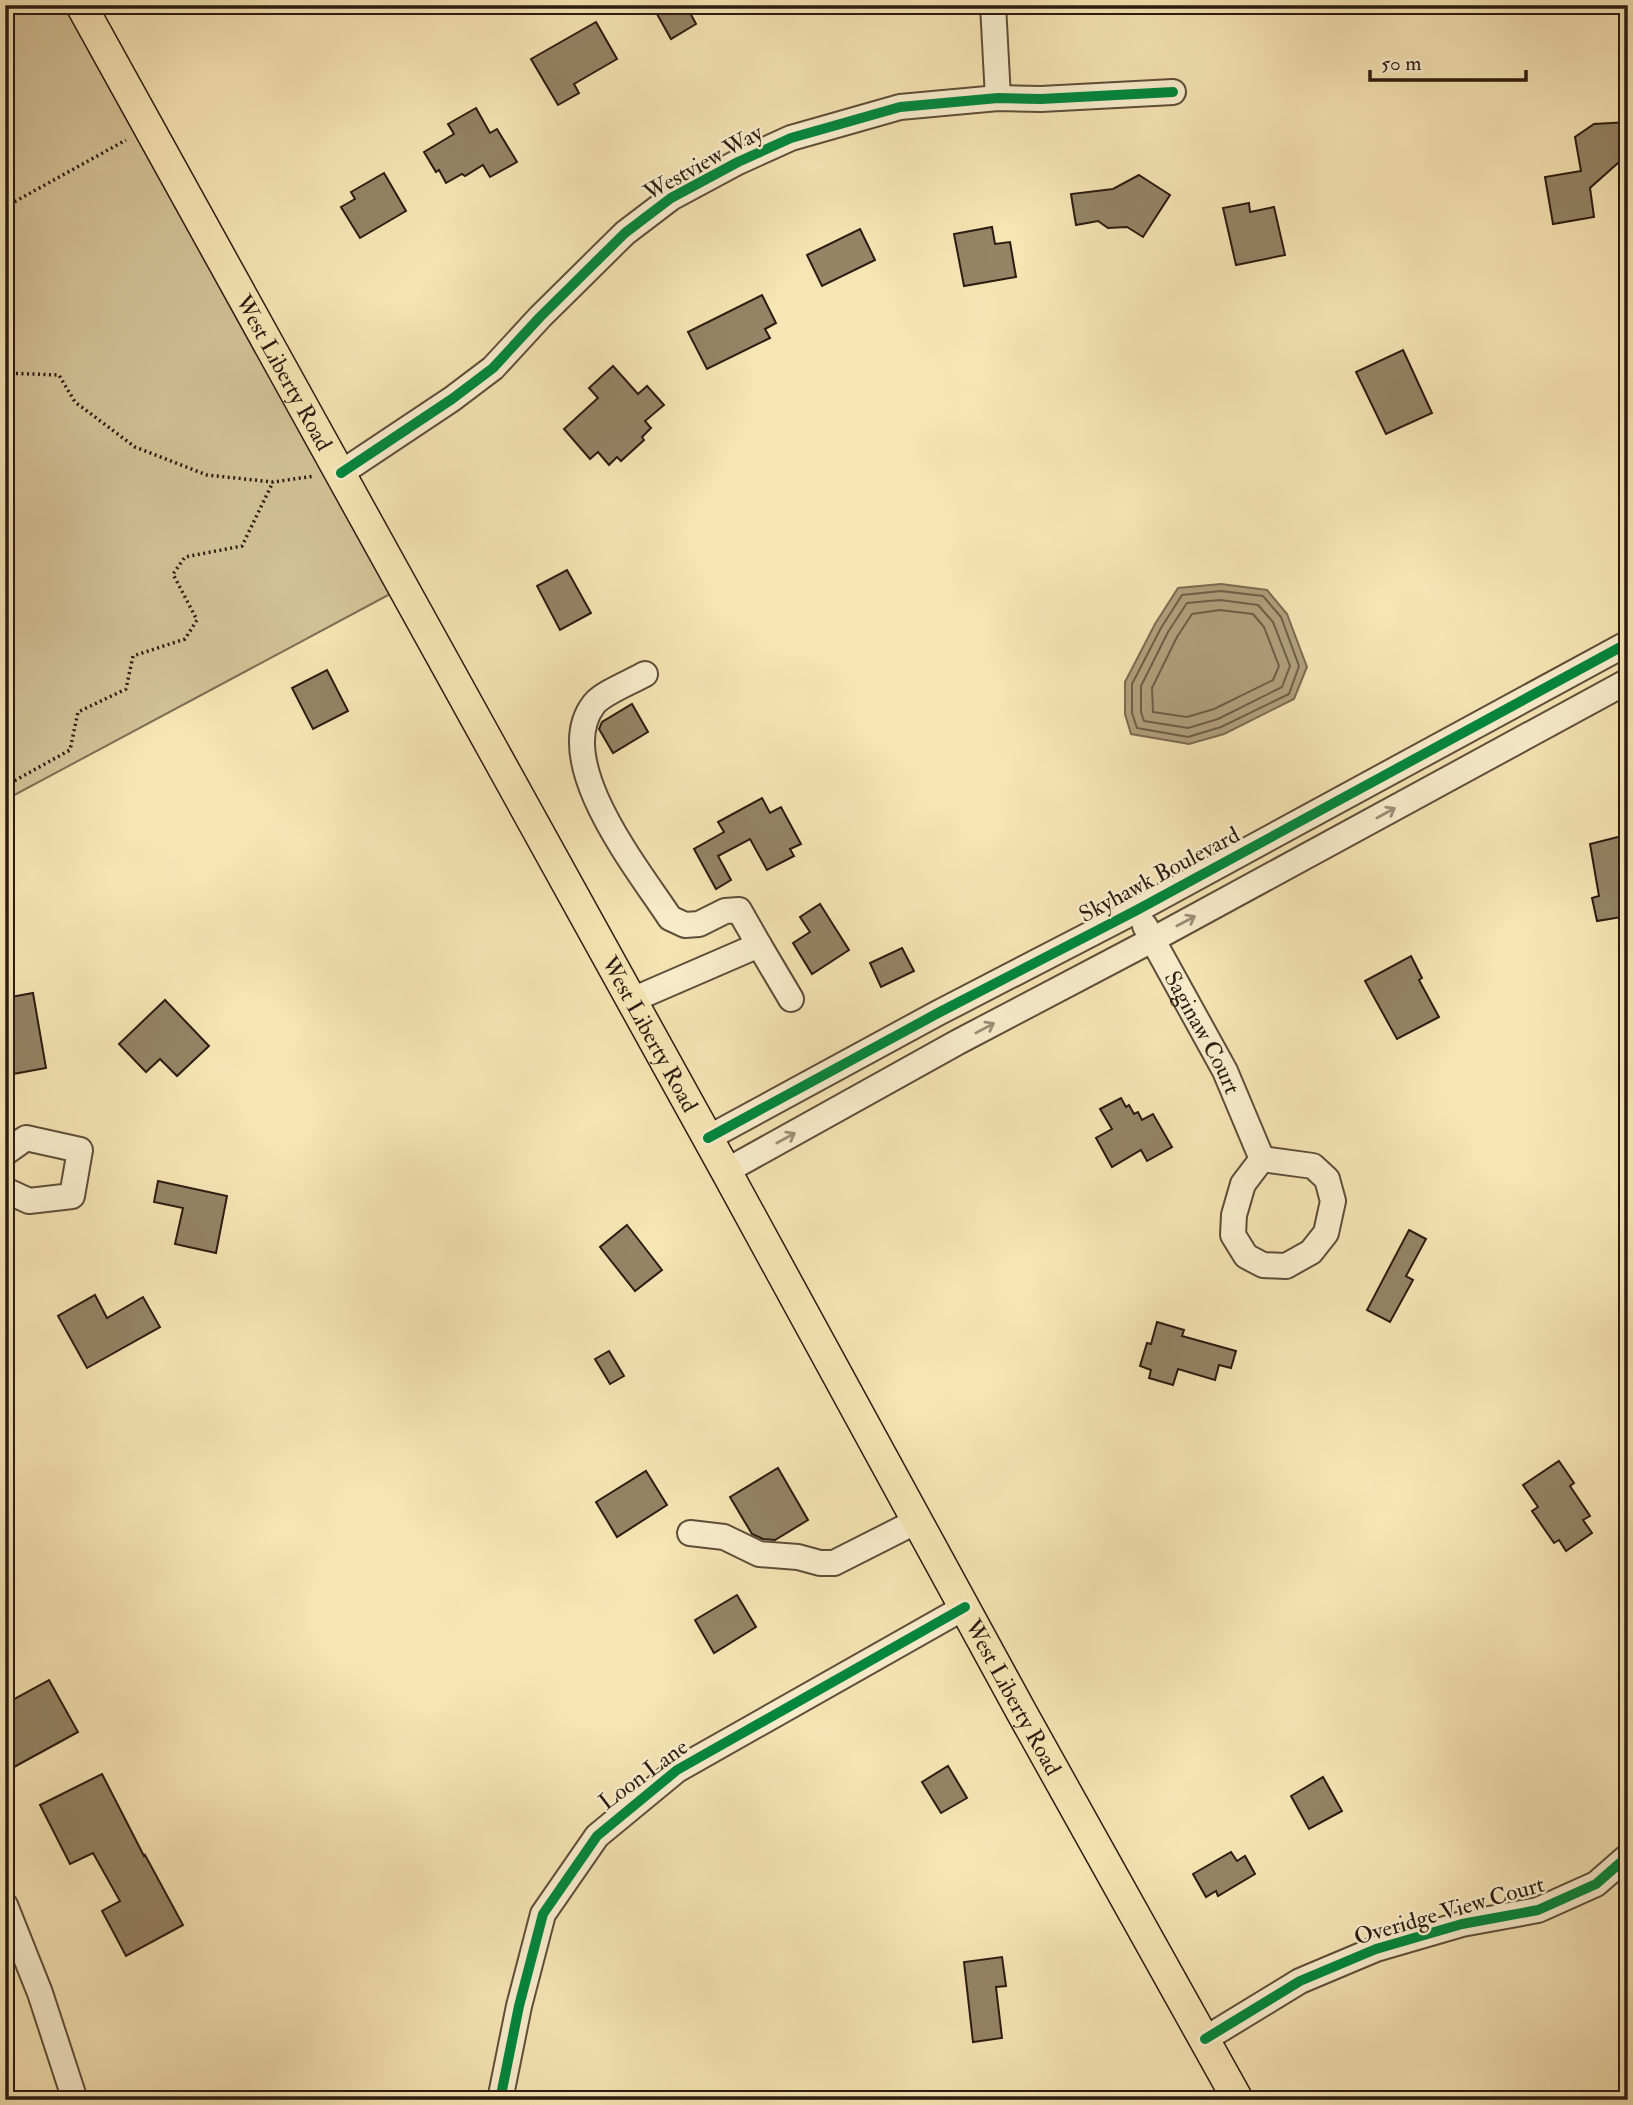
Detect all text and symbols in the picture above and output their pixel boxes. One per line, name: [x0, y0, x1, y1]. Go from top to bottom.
scale bar: [1370, 38, 1526, 82]
text: 50 m: [1381, 50, 1422, 77]
street label: Westview Way: [638, 117, 769, 207]
street label: West Liberty Road: [229, 289, 339, 456]
one-way arrow: [1375, 806, 1396, 819]
street label: Skyhawk Boulevard: [1074, 820, 1244, 929]
one-way arrow: [1176, 914, 1196, 928]
street label: West Liberty Road: [595, 950, 705, 1117]
street label: Saginaw Court: [1158, 966, 1247, 1098]
one-way arrow: [974, 1020, 995, 1034]
one-way arrow: [775, 1131, 796, 1144]
street label: West Liberty Road: [958, 1613, 1068, 1780]
street label: Loon Lane: [593, 1732, 694, 1816]
street label: Overidge View Court: [1351, 1869, 1548, 1951]

